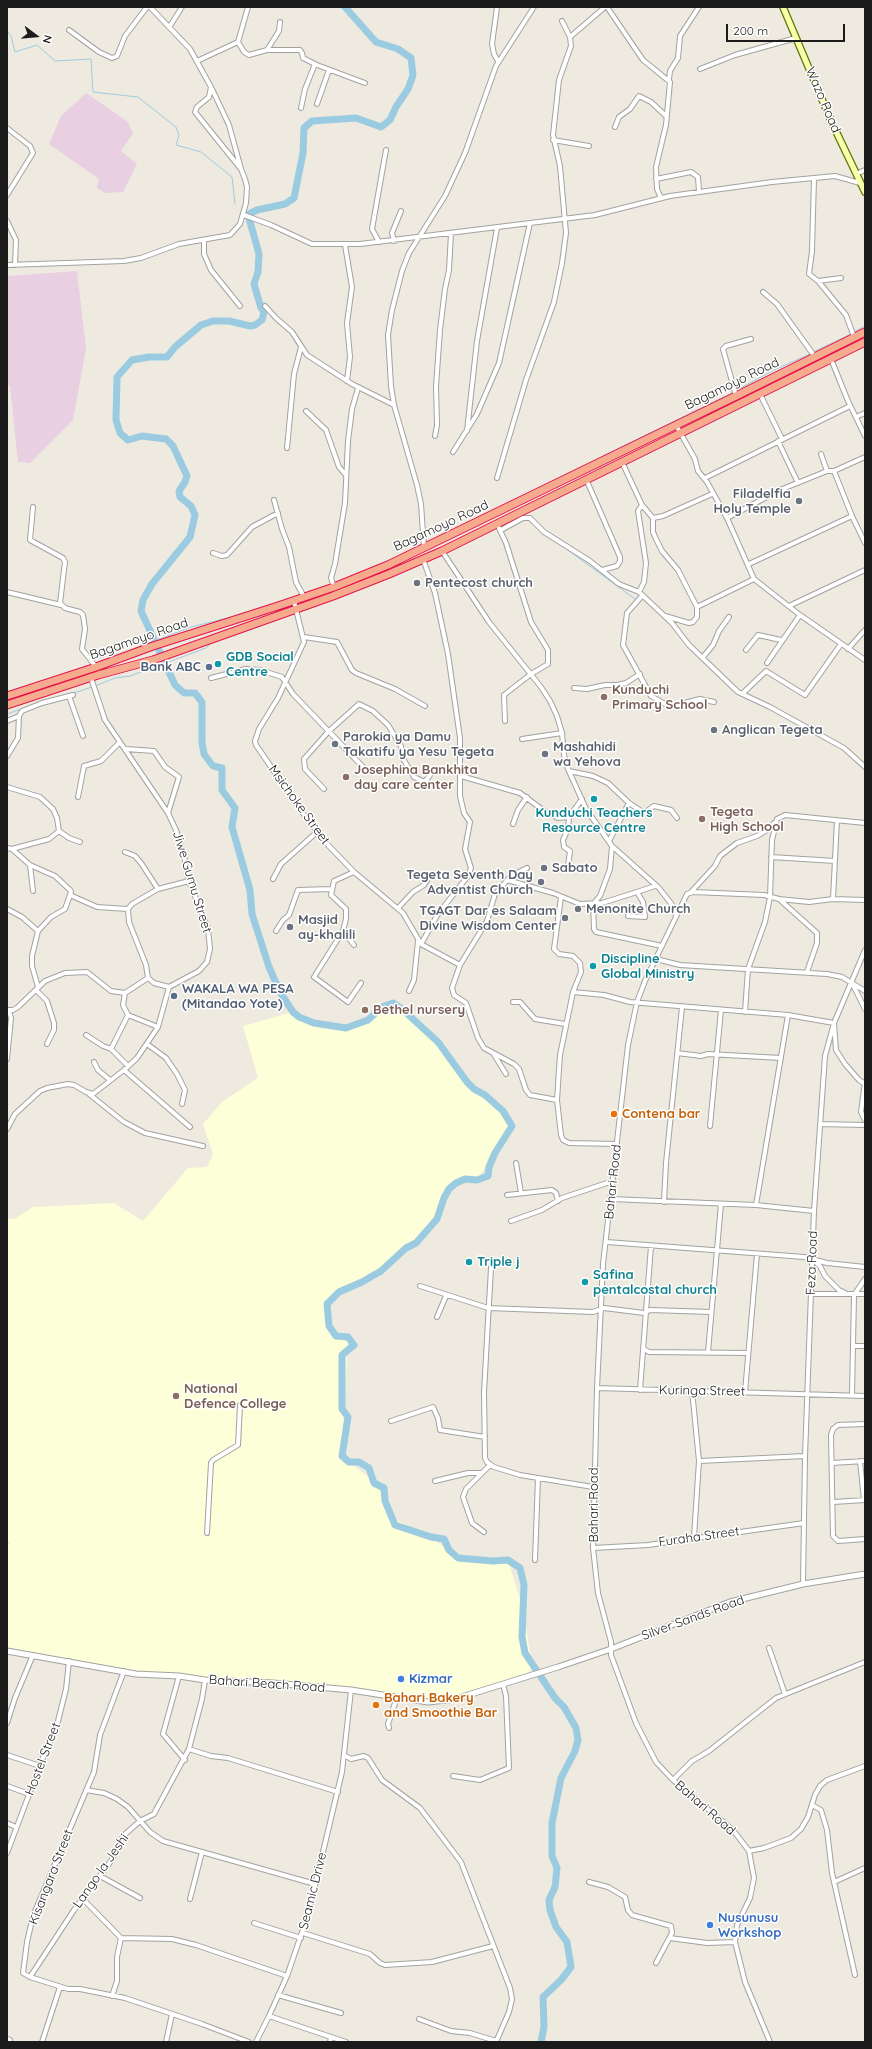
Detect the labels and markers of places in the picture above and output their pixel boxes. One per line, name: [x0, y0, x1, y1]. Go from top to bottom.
place label: Filadelfia Holy Temple: [714, 486, 791, 517]
marker: Filadelfia Holy Temple: [794, 496, 804, 506]
place label: Pentecost church: [425, 575, 533, 591]
marker: Pentecost church: [412, 578, 422, 588]
place label: GDB Social Centre: [226, 649, 294, 680]
place label: Bank ABC: [141, 659, 201, 675]
marker: GDB Social Centre: [213, 659, 223, 669]
marker: Bank ABC: [204, 662, 214, 672]
place label: Kunduchi Primary School: [612, 682, 707, 713]
marker: Kunduchi Primary School: [599, 692, 609, 702]
place label: Anglican Tegeta: [722, 722, 823, 738]
marker: Anglican Tegeta: [709, 725, 719, 735]
place label: Parokia ya Damu Takatifu ya Yesu Tegeta: [343, 729, 494, 760]
marker: Parokia ya Damu Takatifu ya Yesu Tegeta: [330, 739, 340, 749]
place label: Mashahidi wa Yehova: [553, 739, 621, 770]
marker: Mashahidi wa Yehova: [540, 749, 550, 759]
place label: Josephina Bankhita day care center: [354, 762, 478, 793]
marker: Josephina Bankhita day care center: [341, 772, 351, 782]
marker: Kunduchi Teachers Resource Centre: [589, 794, 599, 804]
place label: Tegeta High School: [710, 804, 784, 835]
place label: Kunduchi Teachers Resource Centre: [535, 805, 653, 836]
marker: Tegeta High School: [697, 814, 707, 824]
place label: Sabato: [552, 860, 598, 876]
marker: Sabato: [539, 863, 549, 873]
place label: Tegeta Seventh Day Adventist Church: [406, 867, 533, 898]
marker: Tegeta Seventh Day Adventist Church: [536, 877, 546, 887]
place label: Menonite Church: [586, 901, 691, 917]
place label: TGAGT Dar es Salaam Divine Wisdom Center: [419, 903, 557, 934]
marker: Menonite Church: [573, 904, 583, 914]
place label: Masjid ay-khalili: [298, 912, 355, 943]
marker: TGAGT Dar es Salaam Divine Wisdom Center: [560, 913, 570, 923]
marker: Masjid ay-khalili: [285, 922, 295, 932]
place label: Discipline Global Ministry: [601, 951, 694, 982]
marker: Discipline Global Ministry: [588, 961, 598, 971]
place label: WAKALA WA PESA (Mitandao Yote): [182, 981, 294, 1012]
marker: WAKALA WA PESA (Mitandao Yote): [169, 991, 179, 1001]
place label: Bethel nursery: [373, 1002, 465, 1018]
marker: Bethel nursery: [360, 1005, 370, 1015]
place label: Contena bar: [622, 1106, 700, 1122]
marker: Contena bar: [609, 1109, 619, 1119]
place label: Triple j: [477, 1254, 519, 1270]
marker: Triple j: [464, 1257, 474, 1267]
place label: Safina pentalcostal church: [593, 1267, 717, 1298]
marker: Safina pentalcostal church: [580, 1277, 590, 1287]
place label: National Defence College: [184, 1381, 286, 1412]
marker: National Defence College: [171, 1391, 181, 1401]
place label: Kizmar: [409, 1671, 453, 1687]
marker: Kizmar: [396, 1674, 406, 1684]
place label: Bahari Bakery and Smoothie Bar: [384, 1690, 497, 1721]
marker: Bahari Bakery and Smoothie Bar: [371, 1700, 381, 1710]
place label: Nusunusu Workshop: [718, 1910, 781, 1941]
marker: Nusunusu Workshop: [705, 1920, 715, 1930]

